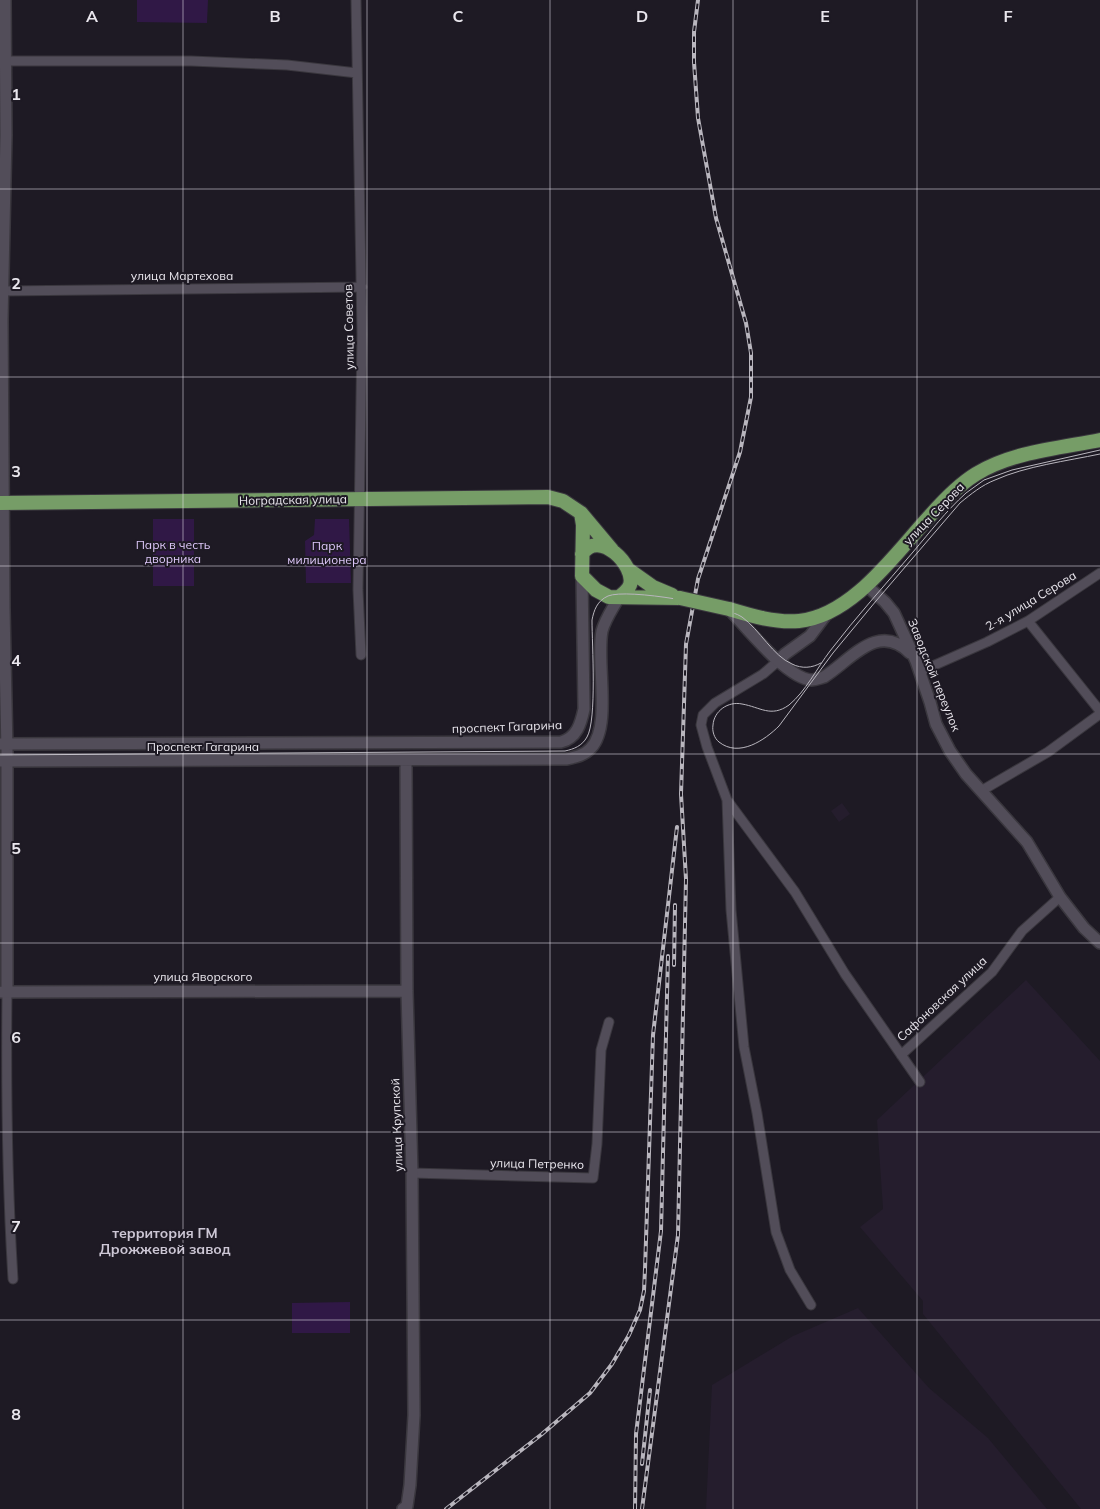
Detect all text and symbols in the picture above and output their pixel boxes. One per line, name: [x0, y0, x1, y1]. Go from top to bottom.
text: A: [86, 6, 98, 26]
text: B: [269, 6, 281, 26]
text: C: [453, 6, 464, 26]
text: D: [636, 6, 648, 26]
text: E: [820, 6, 830, 26]
text: F: [1003, 6, 1013, 26]
text: 1: [11, 84, 21, 104]
street label: улица Мартехова: [131, 268, 233, 283]
text: 2: [11, 273, 21, 293]
street label: улица Советов: [340, 284, 357, 370]
text: 3: [11, 461, 21, 481]
street label: улица Серова: [900, 479, 967, 548]
street label: Ноградская улица: [239, 491, 347, 508]
park label: Парк в честь дворника: [136, 537, 211, 566]
park label: Парк милиционера: [287, 538, 367, 567]
street label: 2-я улица Серова: [983, 568, 1079, 634]
street label: Заводской переулок: [905, 616, 964, 734]
text: 4: [11, 650, 21, 670]
street label: проспект Гагарина: [452, 717, 562, 736]
street label: Проспект Гагарина: [147, 739, 259, 754]
text: 5: [11, 838, 21, 858]
street label: Сафоновская улица: [894, 953, 990, 1044]
street label: улица Яворского: [153, 969, 253, 984]
text: 6: [11, 1027, 21, 1047]
street label: улица Крупской: [387, 1078, 406, 1172]
street label: улица Петренко: [490, 1155, 584, 1172]
text: 7: [11, 1216, 21, 1236]
district label: территория ГМ Дрожжевой завод: [99, 1224, 231, 1258]
text: 8: [11, 1404, 21, 1424]

